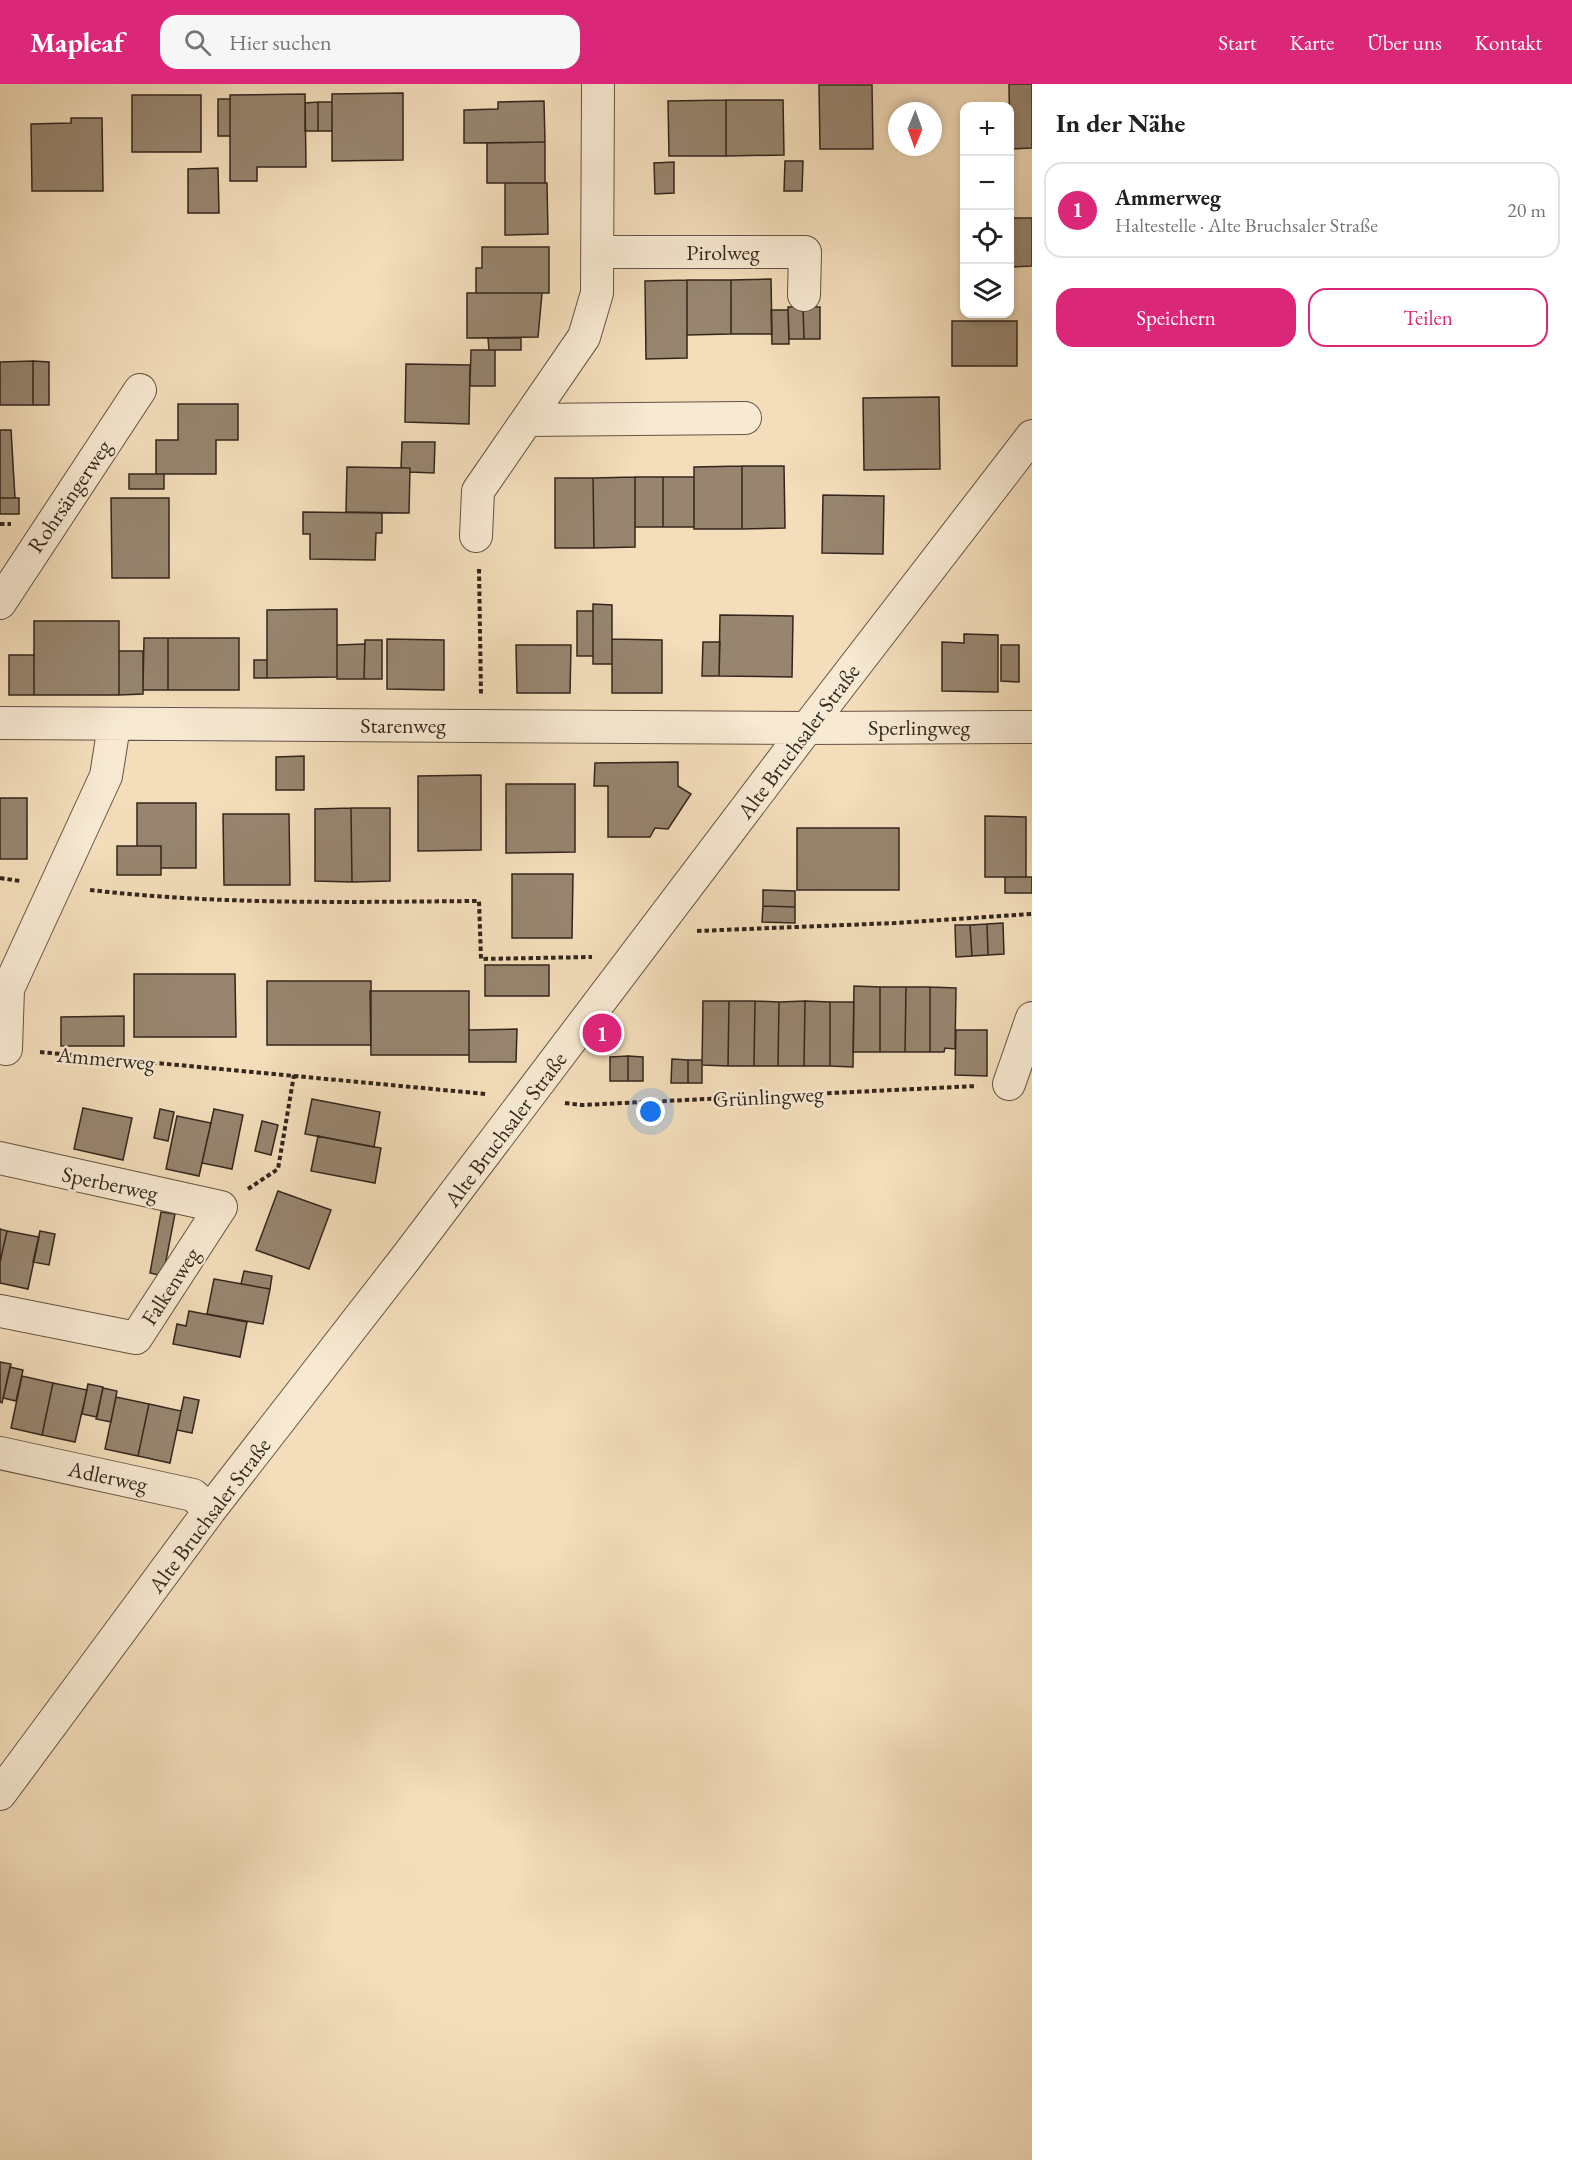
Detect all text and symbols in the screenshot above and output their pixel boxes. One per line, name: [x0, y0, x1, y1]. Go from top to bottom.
search box: [160, 15, 580, 69]
text: Mapleaf: [30, 24, 124, 60]
icon: search: [181, 26, 214, 59]
text: Hier suchen: [229, 28, 332, 57]
text: Start: [1218, 29, 1257, 56]
text: Karte: [1290, 29, 1334, 56]
text: Über uns: [1367, 29, 1442, 56]
text: Kontakt: [1475, 29, 1542, 56]
north arrow: [888, 102, 942, 156]
map controls: [960, 102, 1014, 318]
button: +: [960, 102, 1014, 156]
text: In der Nähe: [1056, 106, 1185, 140]
button: −: [960, 156, 1014, 210]
text: Ammerweg: [1115, 183, 1221, 212]
text: 1: [1072, 197, 1083, 223]
text: 20 m: [1507, 197, 1546, 223]
button: locate: [960, 210, 1014, 264]
text: Haltestelle · Alte Bruchsaler Straße: [1115, 212, 1378, 238]
street label: Pirolweg: [686, 238, 760, 267]
button: layers: [960, 264, 1014, 318]
button: Speichern: [1056, 288, 1296, 347]
button: Teilen: [1308, 288, 1548, 347]
street label: Rohrsängerweg: [21, 434, 118, 559]
street label: Alte Bruchsaler Straße: [730, 658, 866, 825]
street label: Starenweg: [360, 711, 446, 740]
street label: Sperlingweg: [868, 713, 970, 742]
pin: 1: [582, 1010, 622, 1056]
street label: Ammerweg: [55, 1040, 156, 1077]
street label: Alte Bruchsaler Straße: [437, 1046, 573, 1213]
street label: Grünlingweg: [712, 1079, 825, 1114]
your location: [636, 1097, 665, 1126]
street label: Sperberweg: [59, 1159, 161, 1208]
street label: Falkenweg: [134, 1241, 207, 1331]
street label: Alte Bruchsaler Straße: [141, 1432, 277, 1599]
street label: Adlerweg: [65, 1454, 151, 1499]

